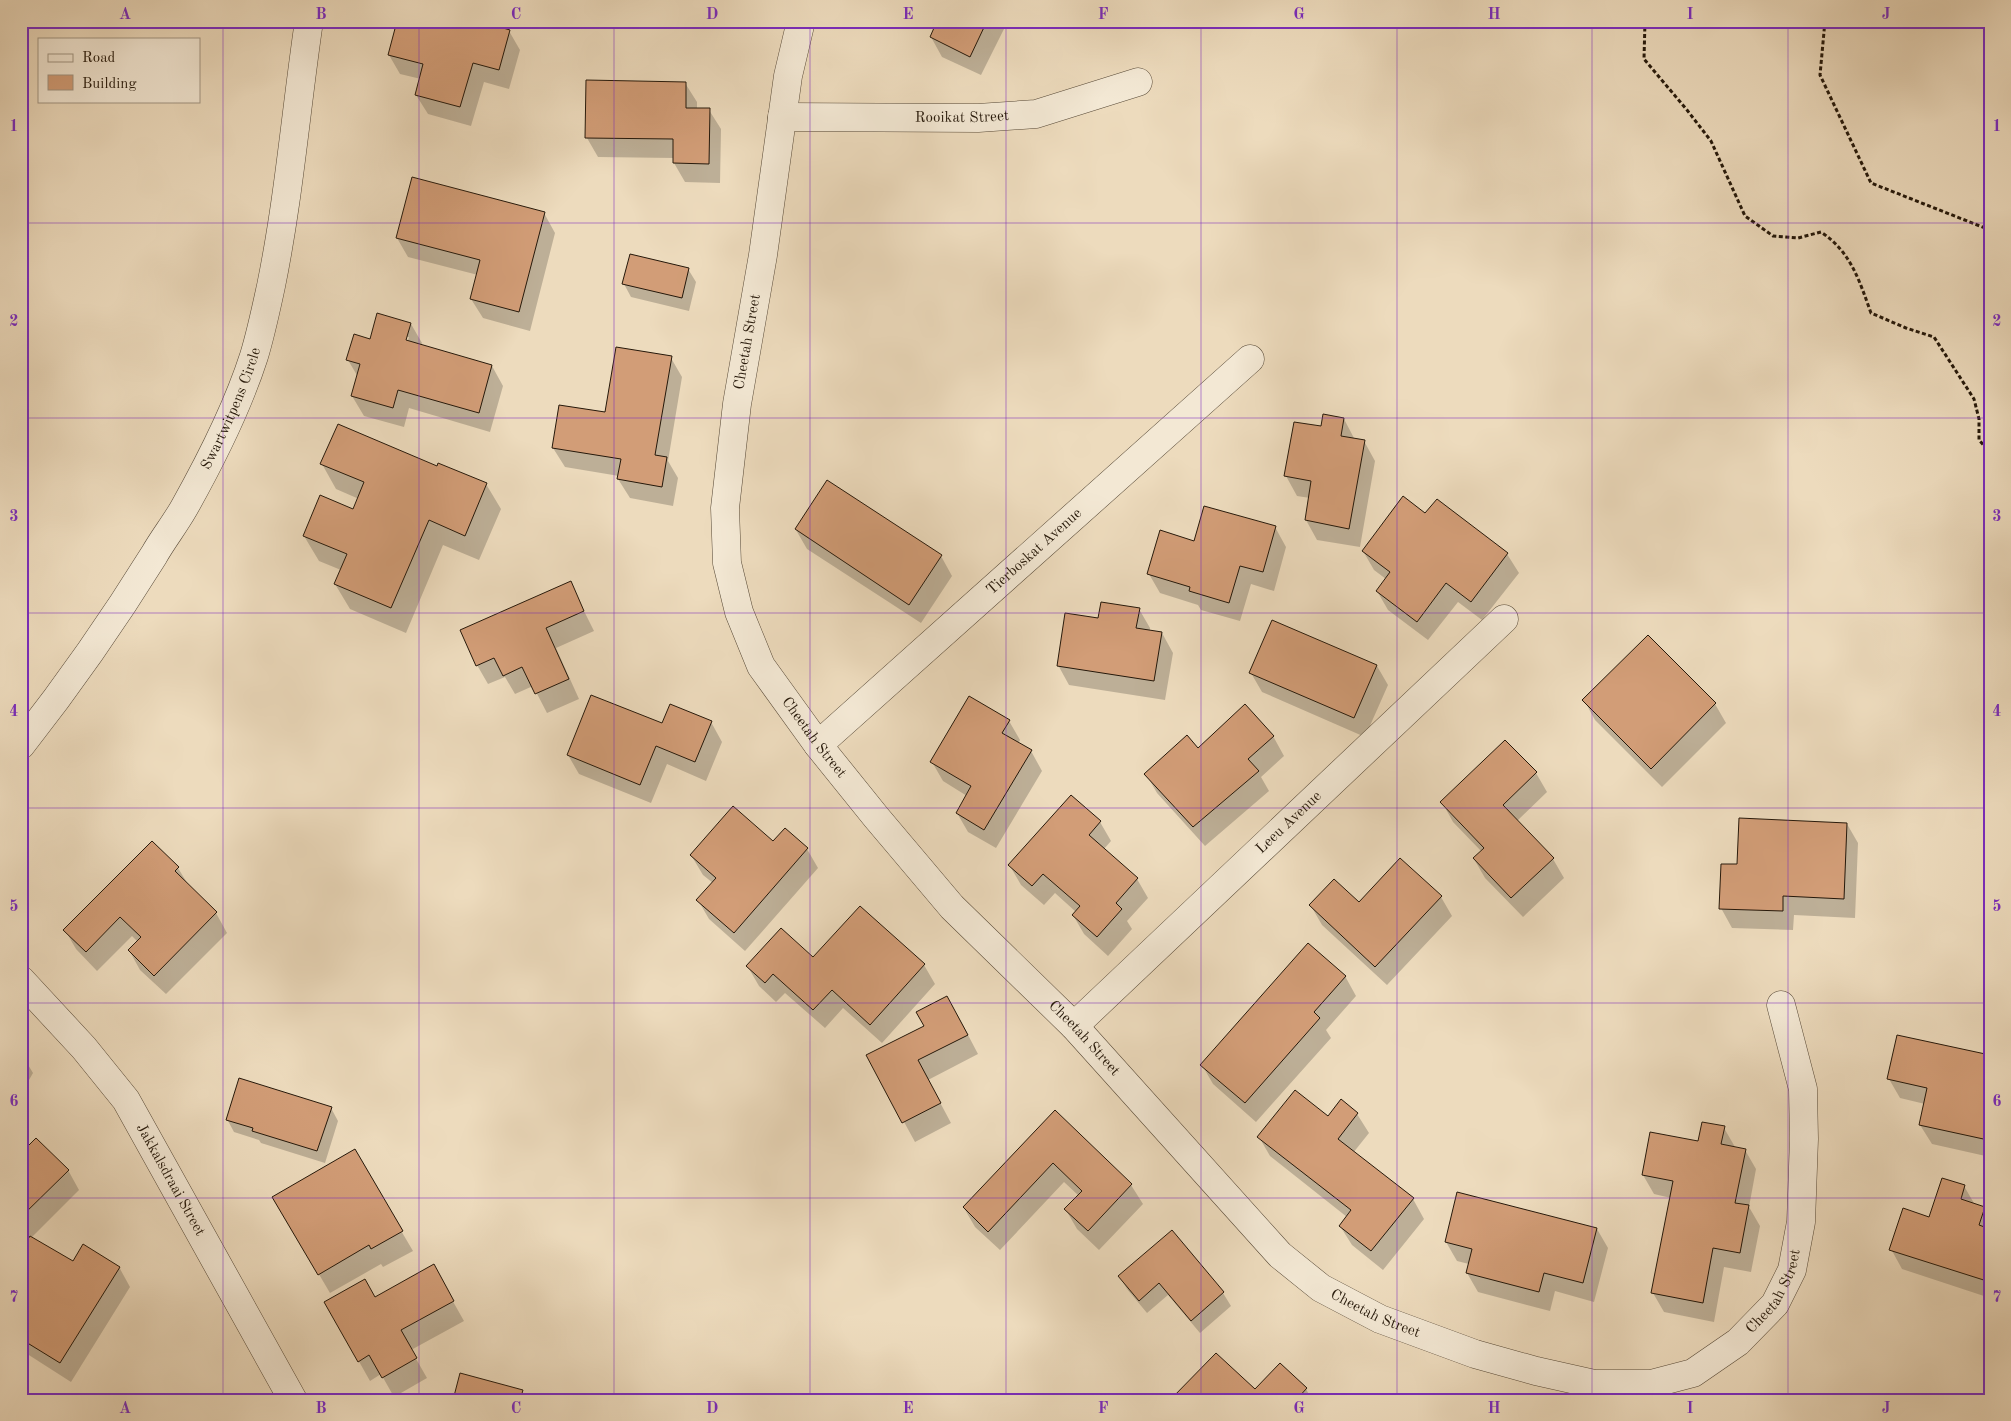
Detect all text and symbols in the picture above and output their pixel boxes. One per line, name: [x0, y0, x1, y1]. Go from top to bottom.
text: A: [119, 7, 131, 23]
text: B: [315, 7, 327, 23]
text: C: [511, 7, 521, 23]
text: D: [706, 7, 718, 23]
text: E: [902, 7, 914, 23]
text: F: [1098, 7, 1109, 23]
text: G: [1293, 7, 1305, 23]
text: H: [1487, 7, 1501, 23]
text: I: [1686, 7, 1694, 23]
text: J: [1882, 7, 1891, 23]
legend: [38, 38, 200, 102]
text: Road: [82, 51, 116, 66]
text: Building: [82, 77, 137, 92]
street label: Rooikat Street: [915, 108, 1010, 126]
text: 1: [9, 119, 19, 135]
text: 1: [1992, 119, 2002, 135]
street label: Cheetah Street: [732, 293, 764, 391]
text: 2: [9, 314, 19, 330]
text: 2: [1992, 314, 2002, 330]
street label: Swartwitpens Circle: [199, 346, 264, 472]
street label: Tierboskat Avenue: [984, 506, 1085, 598]
text: 3: [9, 509, 19, 525]
text: 3: [1992, 509, 2002, 525]
street label: Cheetah Street: [779, 694, 849, 781]
text: 4: [9, 704, 19, 720]
text: 4: [1992, 704, 2002, 720]
street label: Leeu Avenue: [1253, 788, 1325, 857]
text: 5: [9, 899, 19, 915]
text: 5: [1992, 899, 2002, 915]
street label: Cheetah Street: [1045, 998, 1123, 1079]
text: 6: [9, 1094, 19, 1110]
text: 6: [1992, 1094, 2002, 1110]
street label: Jakkalsdraai Street: [133, 1121, 208, 1239]
street label: Cheetah Street: [1743, 1248, 1803, 1336]
street label: Cheetah Street: [1328, 1287, 1422, 1341]
text: 7: [9, 1290, 19, 1306]
text: 7: [1992, 1290, 2002, 1306]
text: A: [119, 1401, 131, 1417]
text: B: [315, 1401, 327, 1417]
text: C: [511, 1401, 521, 1417]
text: D: [706, 1401, 718, 1417]
text: E: [902, 1401, 914, 1417]
text: F: [1098, 1401, 1109, 1417]
text: G: [1293, 1401, 1305, 1417]
text: H: [1487, 1401, 1501, 1417]
text: I: [1686, 1401, 1694, 1417]
text: J: [1882, 1401, 1891, 1417]

